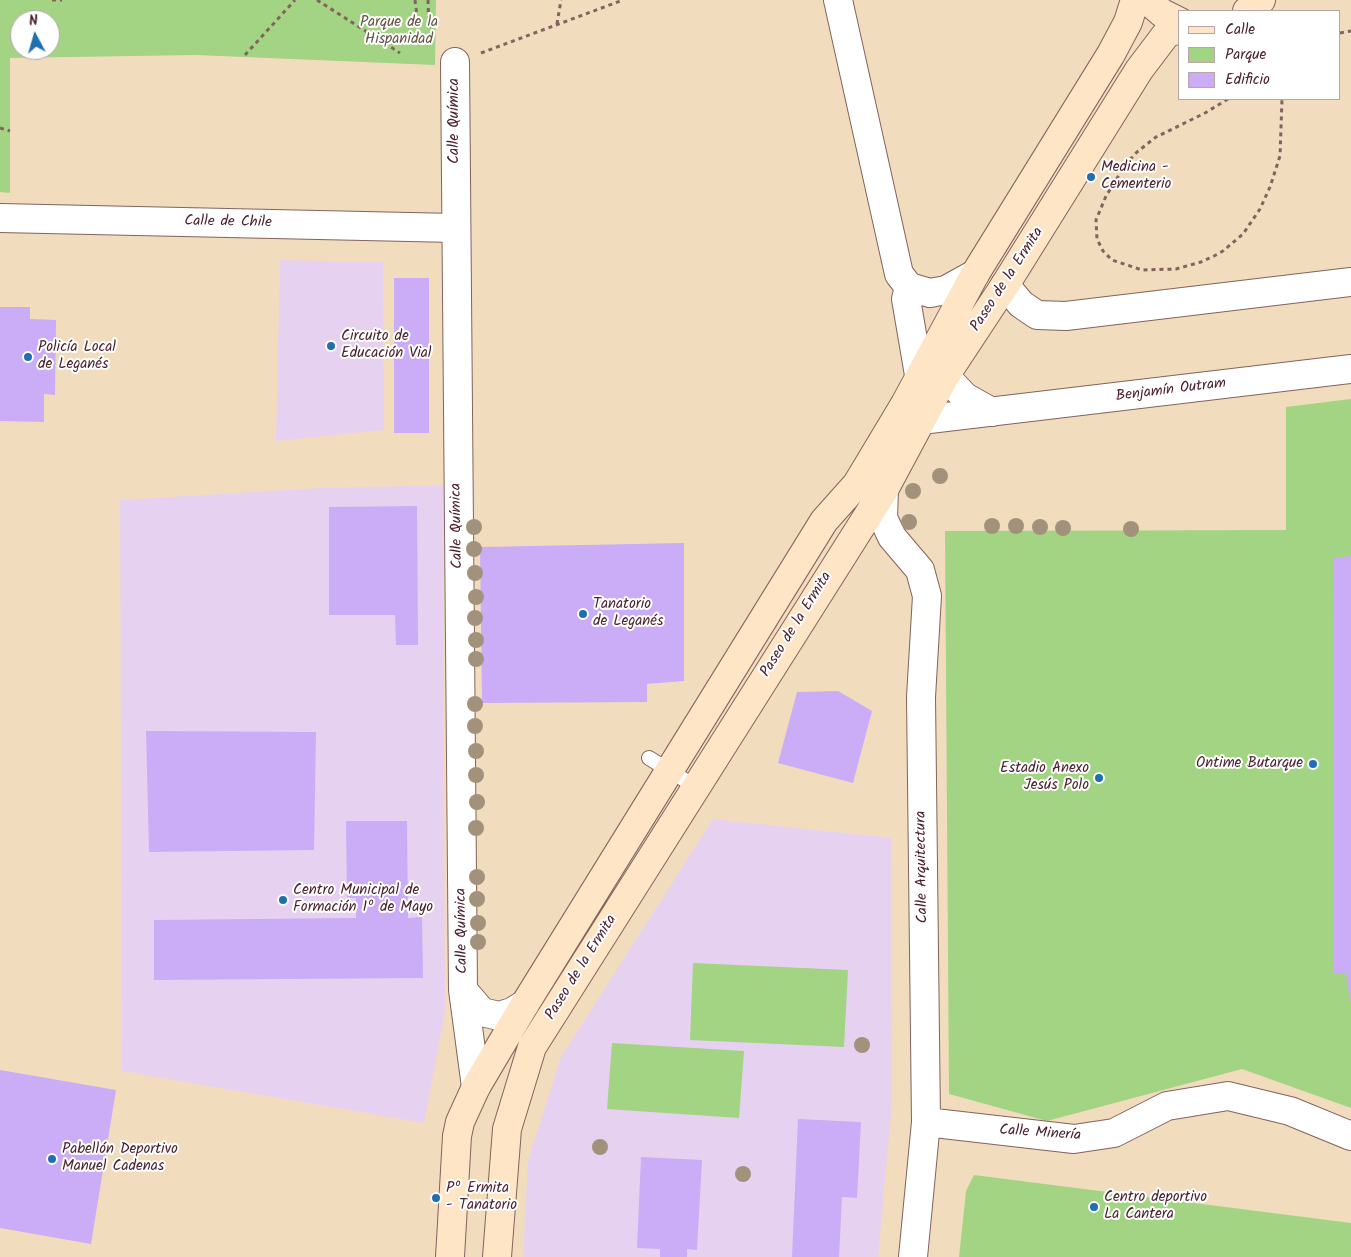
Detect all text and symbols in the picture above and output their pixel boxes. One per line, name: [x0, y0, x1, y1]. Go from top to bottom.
north arrow: [10, 10, 60, 60]
text: N: [28, 10, 39, 32]
legend: [1178, 10, 1341, 100]
park label: Parque de la Hispanidad: [360, 14, 438, 49]
text: Calle: [1225, 18, 1255, 42]
text: Parque: [1225, 43, 1266, 67]
text: Edificio: [1225, 68, 1270, 92]
street label: Calle Química: [446, 78, 464, 164]
place label: Medicina - Cementerio: [1101, 159, 1171, 194]
marker: Medicina - Cementerio: [1085, 171, 1097, 183]
street label: Calle de Chile: [184, 213, 272, 233]
street label: Paseo de la Ermita: [968, 225, 1048, 335]
place label: Circuito de Educación Vial: [341, 328, 431, 363]
place label: Policía Local de Leganés: [38, 339, 116, 374]
marker: Circuito de Educación Vial: [325, 340, 337, 352]
marker: Policía Local de Leganés: [22, 351, 34, 363]
street label: Benjamín Outram: [1115, 375, 1227, 407]
street label: Calle Química: [448, 483, 468, 569]
street label: Paseo de la Ermita: [758, 569, 836, 681]
place label: Tanatorio de Leganés: [593, 596, 663, 631]
marker: Tanatorio de Leganés: [577, 608, 589, 620]
place label: Ontime Butarque: [1196, 755, 1303, 773]
marker: Ontime Butarque: [1307, 758, 1319, 770]
place label: Estadio Anexo Jesús Polo: [1000, 760, 1089, 795]
marker: Estadio Anexo Jesús Polo: [1093, 772, 1105, 784]
street label: Calle Arquitectura: [913, 811, 933, 923]
place label: Centro Municipal de Formación 1º de Mayo: [293, 882, 433, 917]
street label: Calle Química: [453, 888, 473, 974]
marker: Centro Municipal de Formación 1º de Mayo: [277, 894, 289, 906]
street label: Paseo de la Ermita: [543, 912, 621, 1024]
street label: Calle Minería: [999, 1122, 1081, 1146]
place label: Pabellón Deportivo Manuel Cadenas: [62, 1141, 178, 1176]
marker: Pabellón Deportivo Manuel Cadenas: [46, 1153, 58, 1165]
place label: Pº Ermita - Tanatorio: [446, 1180, 517, 1215]
place label: Centro deportivo La Cantera: [1104, 1189, 1207, 1224]
marker: Pº Ermita - Tanatorio: [430, 1192, 442, 1204]
marker: Centro deportivo La Cantera: [1088, 1201, 1100, 1213]

